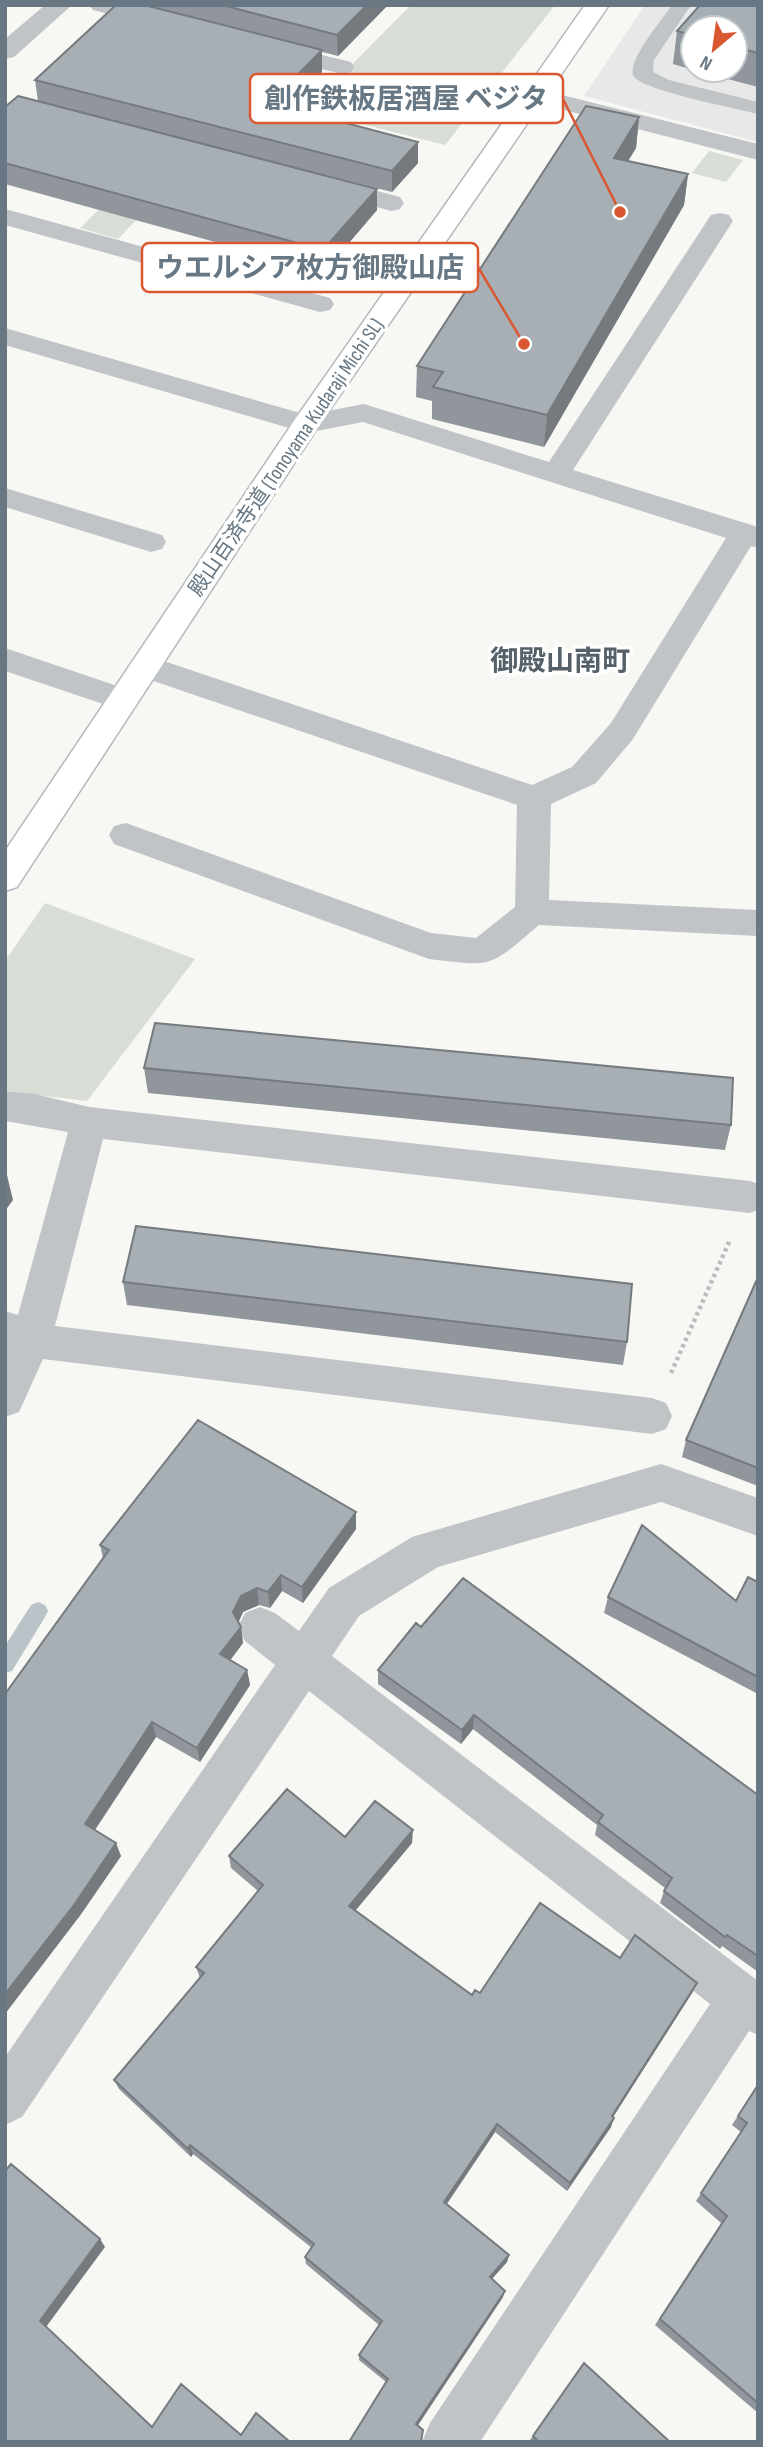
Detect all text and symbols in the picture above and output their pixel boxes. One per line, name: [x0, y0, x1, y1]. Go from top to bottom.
north arrow: [679, 14, 749, 84]
text: N: [696, 50, 717, 75]
callout: 創作鉄板居酒屋 ベジタ: [250, 74, 563, 123]
text: 創作鉄板居酒屋 ベジタ: [264, 83, 548, 116]
callout: ウエルシア枚方御殿山店: [142, 243, 478, 292]
text: ウエルシア枚方御殿山店: [156, 252, 464, 285]
street label: 殿山百済寺道 (Tonoyama Kudaraji Michi SL): [184, 313, 389, 601]
district label: 御殿山南町: [490, 645, 630, 678]

